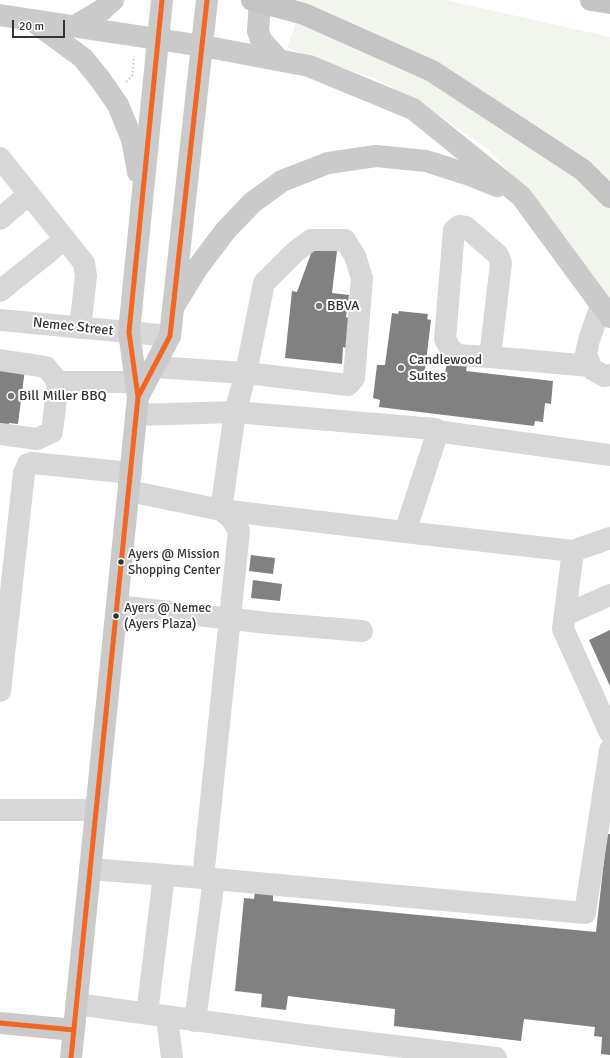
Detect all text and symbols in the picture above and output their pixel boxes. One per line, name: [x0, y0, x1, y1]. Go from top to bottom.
scale bar: [14, 12, 67, 38]
text: 20 m: [19, 19, 44, 34]
place label: BBVA: [327, 298, 360, 314]
marker: BBVA: [314, 301, 324, 311]
street label: Nemec Street: [32, 314, 114, 340]
place label: Candlewood Suites: [409, 352, 482, 384]
marker: Candlewood Suites: [396, 363, 406, 373]
place label: Bill Miller BBQ: [19, 388, 107, 404]
marker: Bill Miller BBQ: [6, 391, 16, 401]
place label: Ayers @ Mission Shopping Center: [128, 547, 220, 578]
marker: Ayers @ Mission Shopping Center: [116, 557, 126, 567]
place label: Ayers @ Nemec (Ayers Plaza): [124, 601, 211, 632]
marker: Ayers @ Nemec (Ayers Plaza): [111, 611, 121, 621]

